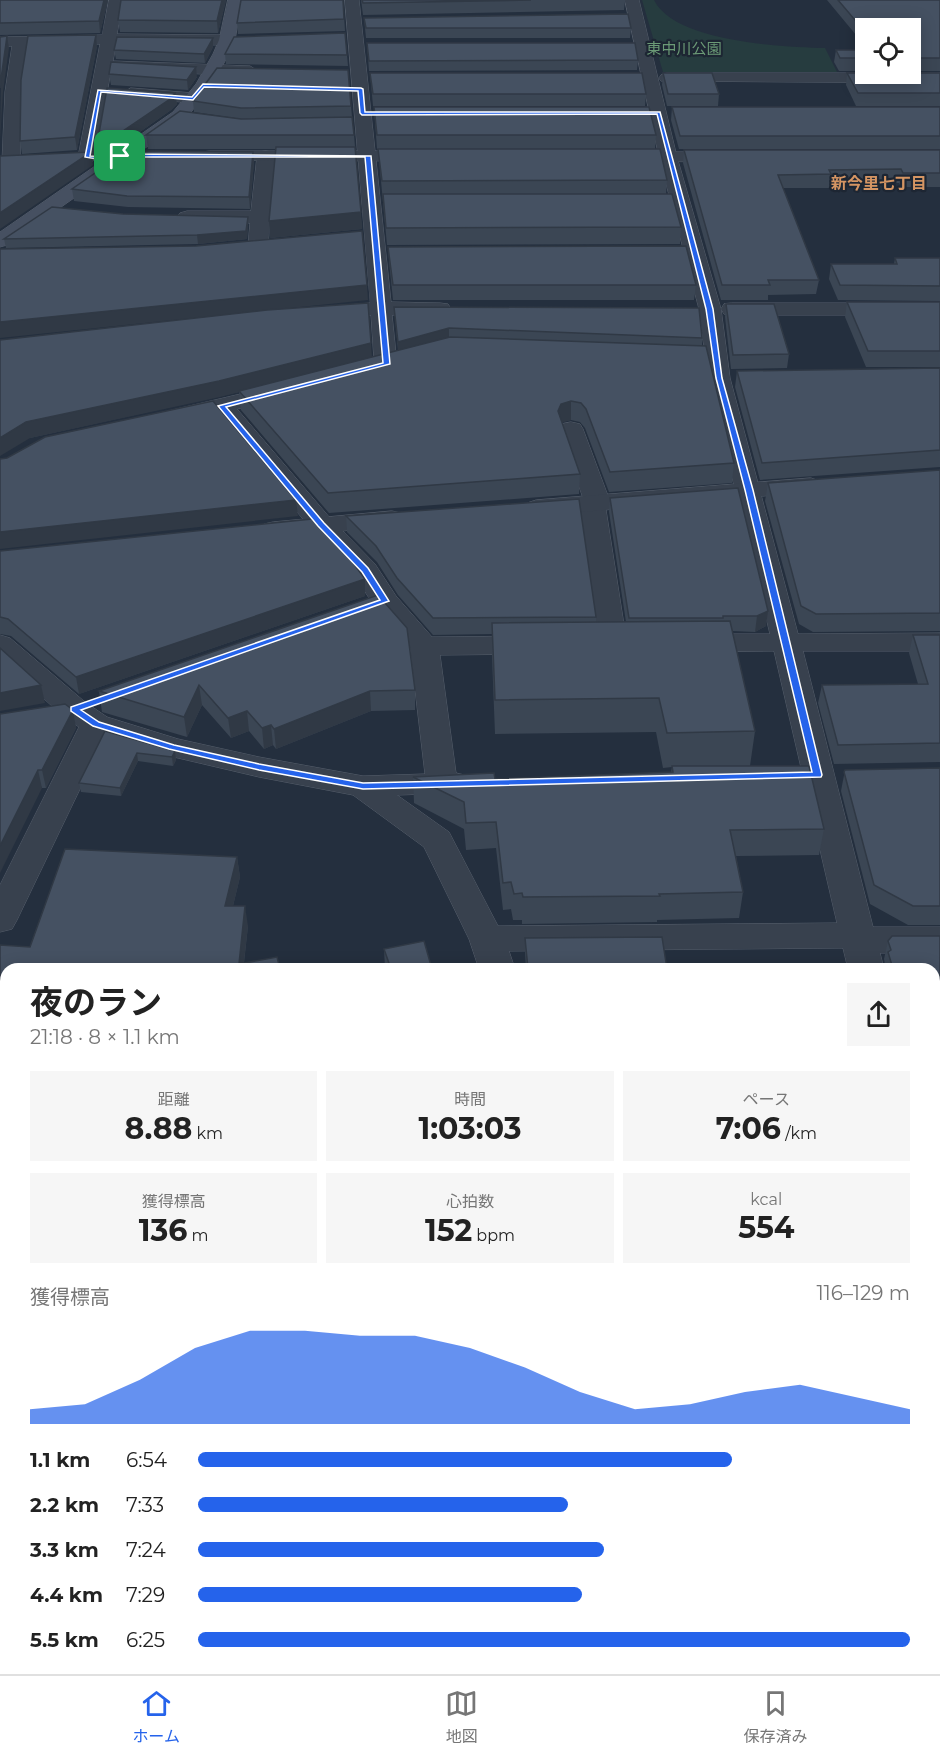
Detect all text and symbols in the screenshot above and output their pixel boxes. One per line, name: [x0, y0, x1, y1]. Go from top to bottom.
map controls: [855, 18, 921, 84]
button: locate: [855, 18, 921, 84]
park label: 東中川公園: [646, 39, 722, 58]
pin: [94, 130, 145, 181]
icon: arrive: [103, 139, 136, 172]
district label: 新今里七丁目: [831, 174, 927, 193]
text: 夜のラン: [30, 982, 162, 1022]
button: share: [847, 983, 910, 1046]
text: 21:18 · 8 × 1.1 km: [30, 1025, 180, 1049]
text: 距離: [158, 1090, 190, 1109]
text: 時間: [454, 1090, 486, 1109]
text: ペース: [743, 1090, 790, 1109]
text: 8.88: [124, 1110, 192, 1147]
text: 1:03:03: [418, 1110, 522, 1147]
text: 7:06: [716, 1110, 781, 1147]
text: km: [192, 1124, 223, 1143]
text: /km: [781, 1124, 817, 1143]
text: kcal: [750, 1190, 782, 1209]
text: 獲得標高: [142, 1192, 206, 1211]
text: 心拍数: [446, 1192, 494, 1211]
text: 554: [738, 1209, 794, 1246]
text: 136: [139, 1212, 187, 1249]
text: 152: [425, 1212, 472, 1249]
text: m: [187, 1226, 209, 1245]
text: bpm: [472, 1226, 515, 1245]
text: 116–129 m: [816, 1281, 910, 1305]
text: 獲得標高: [30, 1285, 110, 1309]
text: 1.1 km: [30, 1448, 90, 1472]
text: 6:54: [126, 1448, 167, 1472]
text: 2.2 km: [30, 1493, 99, 1517]
text: 7:33: [126, 1493, 164, 1517]
text: 3.3 km: [30, 1538, 99, 1562]
text: 7:24: [126, 1538, 166, 1562]
text: 4.4 km: [30, 1583, 103, 1607]
text: 7:29: [126, 1583, 165, 1607]
text: 5.5 km: [30, 1628, 99, 1652]
text: 6:25: [126, 1628, 165, 1652]
tab: ホーム: [133, 1687, 180, 1747]
tab: 地図: [445, 1687, 478, 1747]
tab: 保存済み: [743, 1687, 807, 1747]

